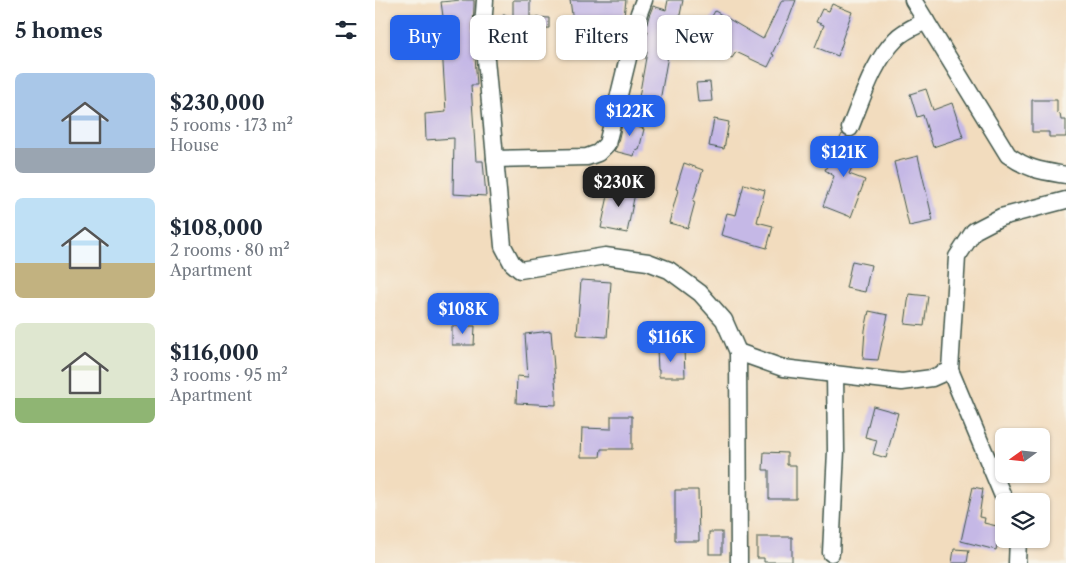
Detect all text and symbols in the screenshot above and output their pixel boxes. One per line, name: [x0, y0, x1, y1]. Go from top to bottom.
chip: Buy: [390, 15, 460, 60]
chip: Rent: [470, 15, 546, 60]
chip: Filters: [556, 15, 647, 60]
chip: New: [657, 15, 732, 60]
icon: filters: [332, 16, 360, 44]
text: 5 homes: [15, 18, 103, 43]
text: $230,000: [170, 90, 265, 115]
icon: home: [55, 93, 115, 153]
pin: $122K: [595, 94, 665, 137]
text: $122K: [606, 101, 654, 121]
text: 5 rooms · 173 m²: [170, 115, 293, 135]
text: House: [170, 135, 219, 155]
pin: $121K: [809, 136, 879, 178]
text: $121K: [821, 142, 867, 162]
pin: $230K: [584, 166, 654, 208]
text: $230K: [594, 172, 644, 192]
text: $108,000: [170, 215, 263, 240]
icon: home: [55, 218, 115, 278]
text: 2 rooms · 80 m²: [170, 240, 290, 260]
text: Apartment: [170, 260, 252, 280]
pin: $108K: [428, 292, 498, 335]
text: $108K: [439, 299, 487, 319]
pin: $116K: [636, 320, 706, 363]
text: $116K: [648, 327, 694, 347]
text: $116,000: [170, 340, 259, 365]
icon: home: [55, 343, 115, 403]
text: 3 rooms · 95 m²: [170, 365, 288, 385]
text: Apartment: [170, 385, 252, 405]
north arrow: [995, 428, 1050, 482]
map controls: [995, 428, 1050, 548]
button: layers: [995, 493, 1050, 548]

